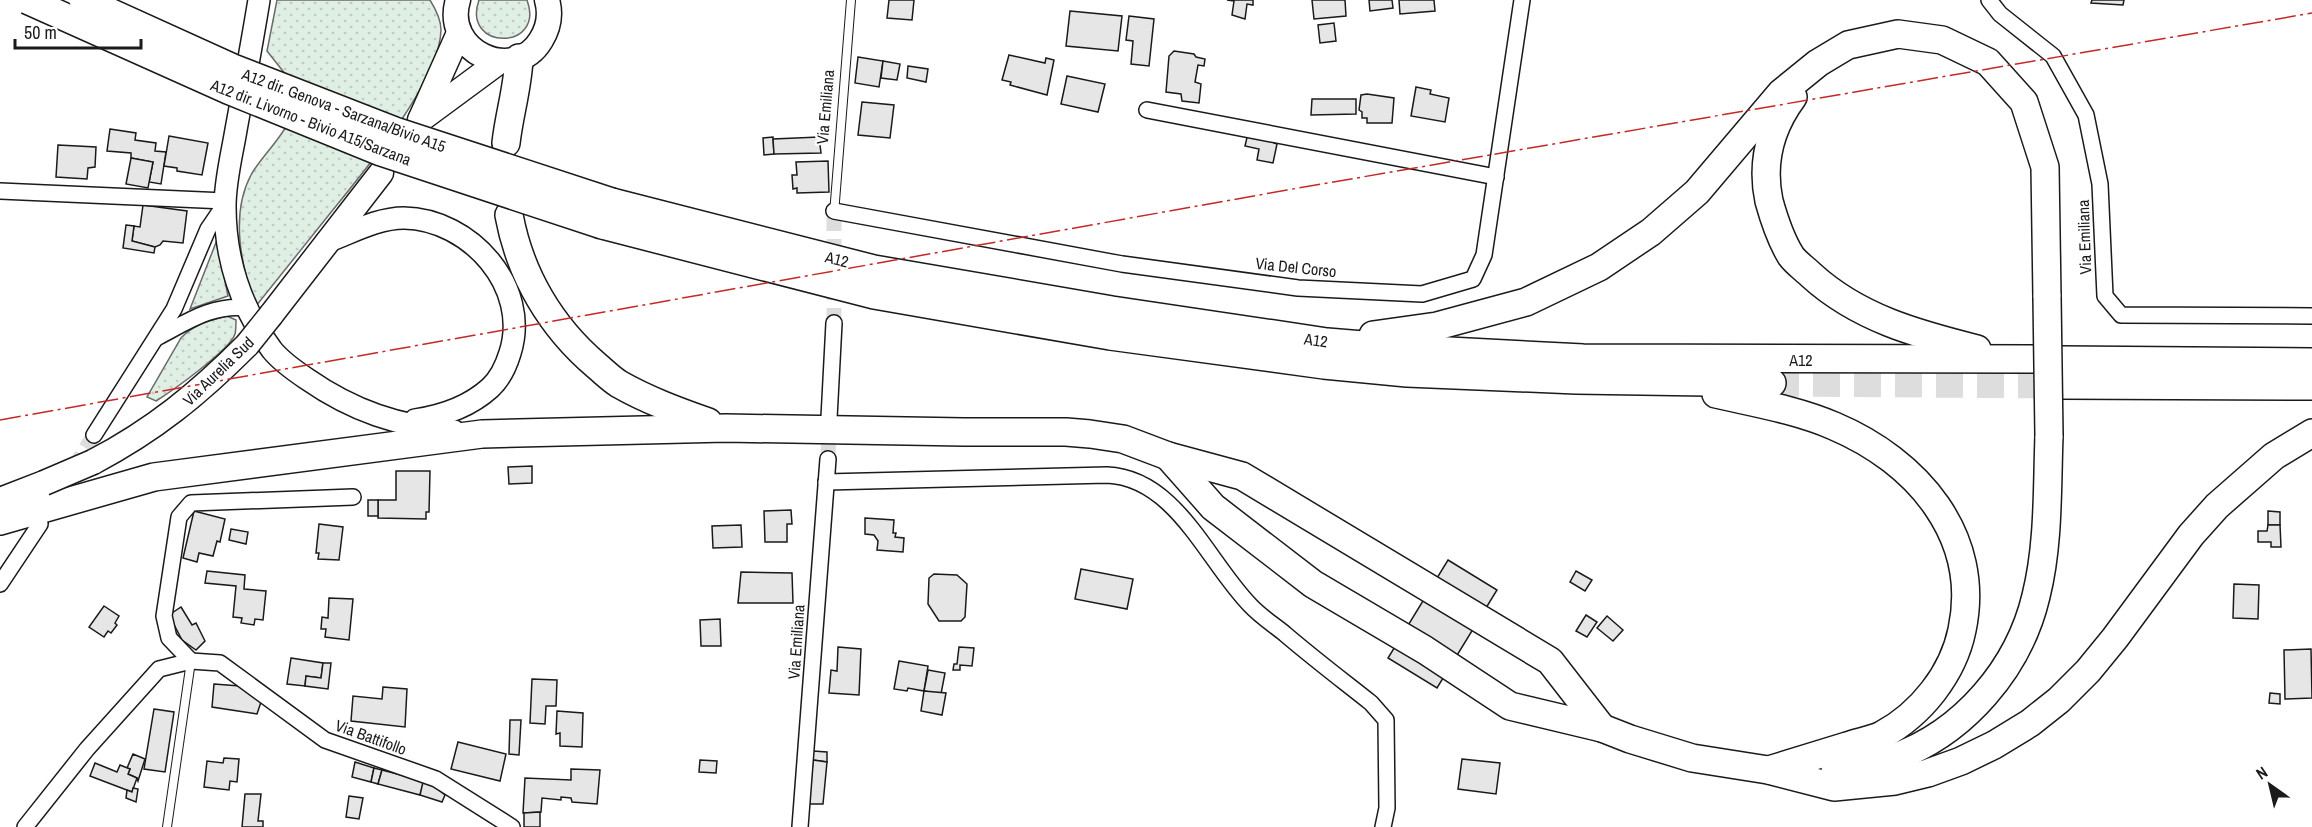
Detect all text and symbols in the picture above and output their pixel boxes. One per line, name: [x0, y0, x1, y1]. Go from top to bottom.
scale bar: [15, 12, 141, 50]
text: 50 m: [24, 20, 57, 45]
street label: A12 dir. Genova - Sarzana/Bivio A15: [238, 63, 449, 157]
street label: Via Emiliana: [811, 68, 839, 145]
street label: A12 dir. Livorno - Bivio A15/Sarzana: [207, 73, 415, 171]
street label: Via Emiliana: [2072, 198, 2096, 275]
street label: A12: [822, 245, 851, 272]
street label: Via Del Corso: [1254, 252, 1338, 282]
street label: A12: [1302, 327, 1329, 353]
street label: Via Aurelia Sud: [178, 331, 258, 411]
street label: A12: [1788, 349, 1813, 371]
street label: Via Emiliana: [782, 603, 810, 680]
street label: Via Battifollo: [332, 714, 410, 760]
north arrow: [2240, 755, 2300, 815]
text: N: [2252, 761, 2272, 784]

